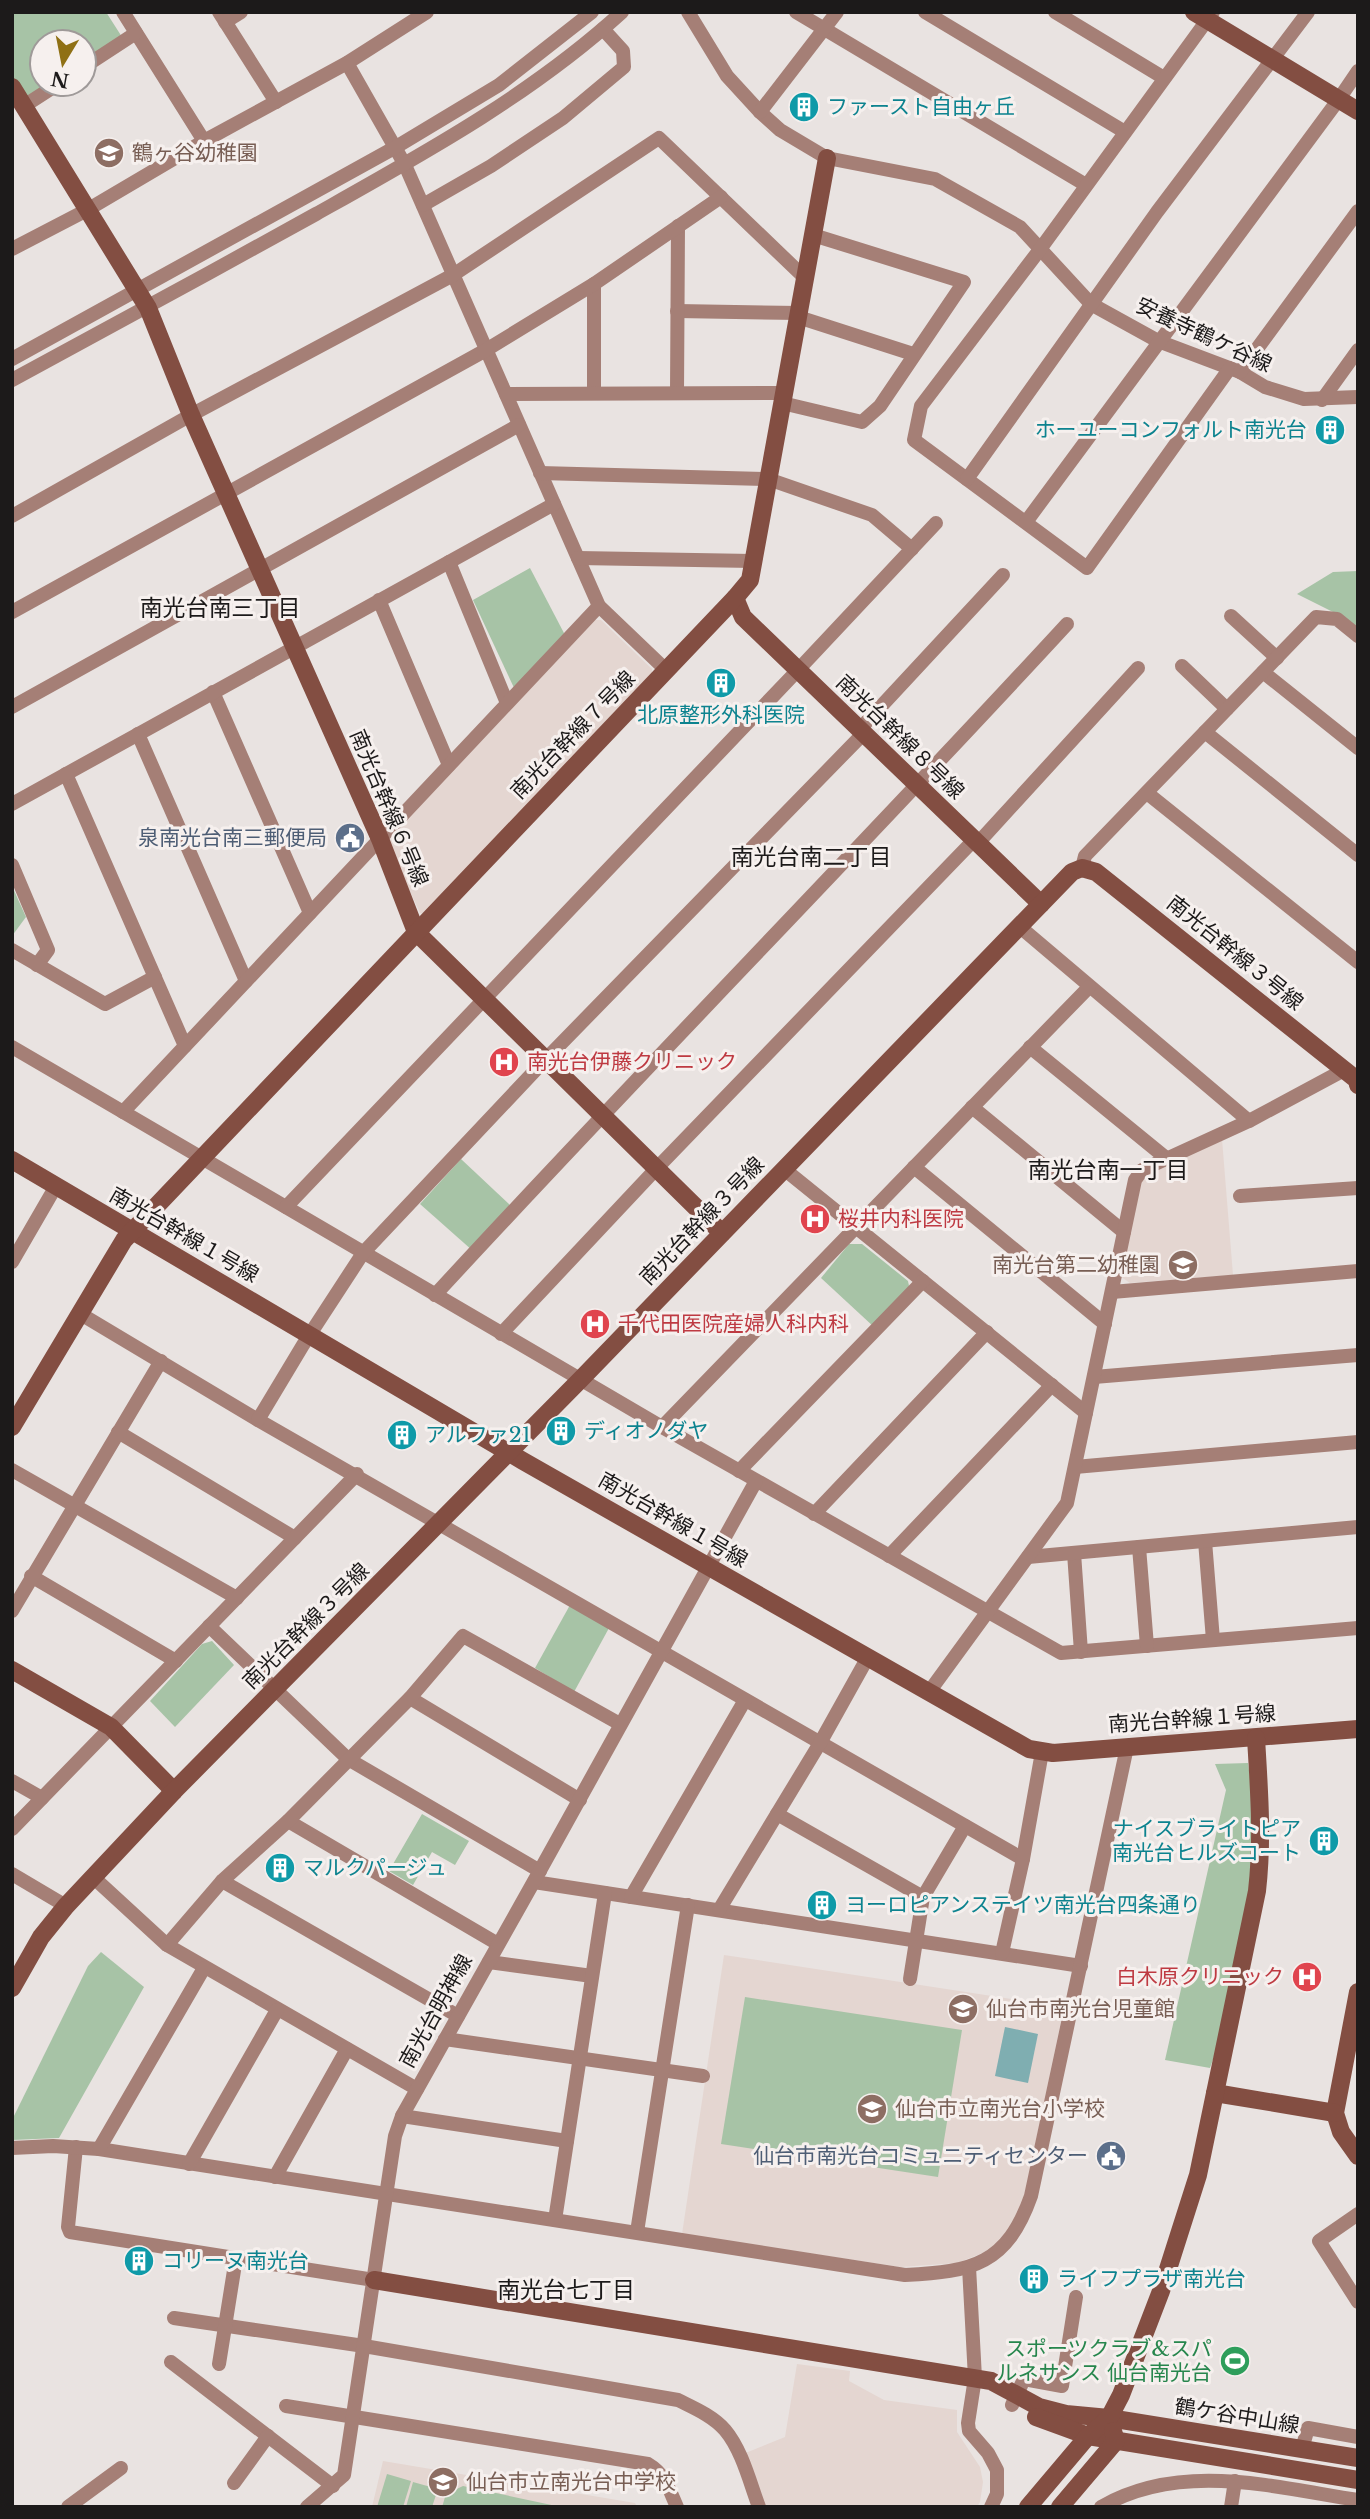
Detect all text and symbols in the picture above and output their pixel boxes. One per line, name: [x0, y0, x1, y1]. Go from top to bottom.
north arrow: [28, 28, 98, 98]
text: N: [49, 66, 71, 92]
building icon: ファースト自由ヶ丘: [787, 90, 821, 124]
place label: ファースト自由ヶ丘: [827, 94, 1015, 120]
school or university icon: 鶴ヶ谷幼稚園: [92, 136, 126, 170]
place label: 鶴ヶ谷幼稚園: [132, 140, 258, 166]
street label: 安養寺鶴ケ谷線: [1132, 292, 1276, 378]
building icon: ホーユーコンフォルト南光台: [1313, 413, 1347, 447]
place label: ホーユーコンフォルト南光台: [1035, 417, 1307, 443]
district label: 南光台南三丁目: [140, 594, 301, 622]
street label: 南光台幹線７号線: [505, 666, 641, 804]
building icon: 北原整形外科医院: [704, 666, 738, 700]
street label: 南光台幹線８号線: [831, 669, 969, 805]
place label: 北原整形外科医院: [637, 702, 805, 728]
street label: 南光台幹線６号線: [344, 726, 434, 890]
public building icon: 泉南光台南三郵便局: [333, 821, 367, 855]
place label: 泉南光台南三郵便局: [138, 825, 327, 851]
district label: 南光台南二丁目: [731, 843, 892, 871]
street label: 南光台幹線３号線: [1162, 890, 1308, 1016]
hospital icon: 南光台伊藤クリニック: [487, 1045, 521, 1079]
place label: 南光台伊藤クリニック: [527, 1049, 737, 1075]
street label: 南光台幹線３号線: [634, 1152, 770, 1290]
district label: 南光台南一丁目: [1028, 1156, 1189, 1184]
street label: 南光台幹線１号線: [105, 1182, 263, 1288]
hospital icon: 桜井内科医院: [798, 1202, 832, 1236]
place label: 桜井内科医院: [838, 1206, 964, 1232]
school or university icon: 南光台第二幼稚園: [1166, 1248, 1200, 1282]
place label: 南光台第二幼稚園: [992, 1252, 1160, 1278]
hospital icon: 千代田医院産婦人科内科: [578, 1307, 612, 1341]
place label: 千代田医院産婦人科内科: [618, 1311, 849, 1337]
building icon: ディオノダヤ: [544, 1414, 578, 1448]
building icon: アルファ21: [385, 1418, 419, 1452]
place label: ディオノダヤ: [584, 1418, 709, 1444]
place label: アルファ21: [425, 1422, 531, 1448]
street label: 南光台幹線１号線: [594, 1467, 752, 1573]
street label: 南光台幹線３号線: [237, 1557, 375, 1695]
street label: 南光台幹線１号線: [1107, 1700, 1277, 1738]
place label: ナイスブライトピア 南光台ヒルズコート: [1112, 1816, 1301, 1866]
building icon: ナイスブライトピア 南光台ヒルズコート: [1307, 1824, 1341, 1858]
building icon: マルクパージュ: [263, 1851, 297, 1885]
place label: マルクパージュ: [303, 1855, 447, 1881]
building icon: ヨーロピアンステイツ南光台四条通り: [805, 1888, 839, 1922]
place label: ヨーロピアンステイツ南光台四条通り: [845, 1892, 1201, 1918]
street label: 南光台明神線: [394, 1950, 478, 2072]
hospital icon: 白木原クリニック: [1290, 1960, 1324, 1994]
place label: 白木原クリニック: [1116, 1964, 1284, 1990]
school or university icon: 仙台市南光台児童館: [946, 1992, 980, 2026]
place label: 仙台市南光台児童館: [986, 1996, 1175, 2022]
school or university icon: 仙台市立南光台小学校: [855, 2092, 889, 2126]
place label: 仙台市立南光台小学校: [895, 2096, 1105, 2122]
public building icon: 仙台市南光台コミュニティセンター: [1094, 2139, 1128, 2173]
place label: 仙台市南光台コミュニティセンター: [753, 2143, 1088, 2169]
building icon: コリーヌ南光台: [122, 2244, 156, 2278]
place label: コリーヌ南光台: [162, 2248, 309, 2274]
building icon: ライフプラザ南光台: [1017, 2262, 1051, 2296]
place label: ライフプラザ南光台: [1057, 2266, 1246, 2292]
district label: 南光台七丁目: [497, 2276, 635, 2304]
place label: スポーツクラブ&スパ ルネサンス 仙台南光台: [996, 2336, 1212, 2386]
sports icon: スポーツクラブ&スパ ルネサンス 仙台南光台: [1218, 2344, 1252, 2378]
street label: 鶴ケ谷中山線: [1173, 2393, 1301, 2439]
school or university icon: 仙台市立南光台中学校: [426, 2465, 460, 2499]
place label: 仙台市立南光台中学校: [466, 2469, 676, 2495]

